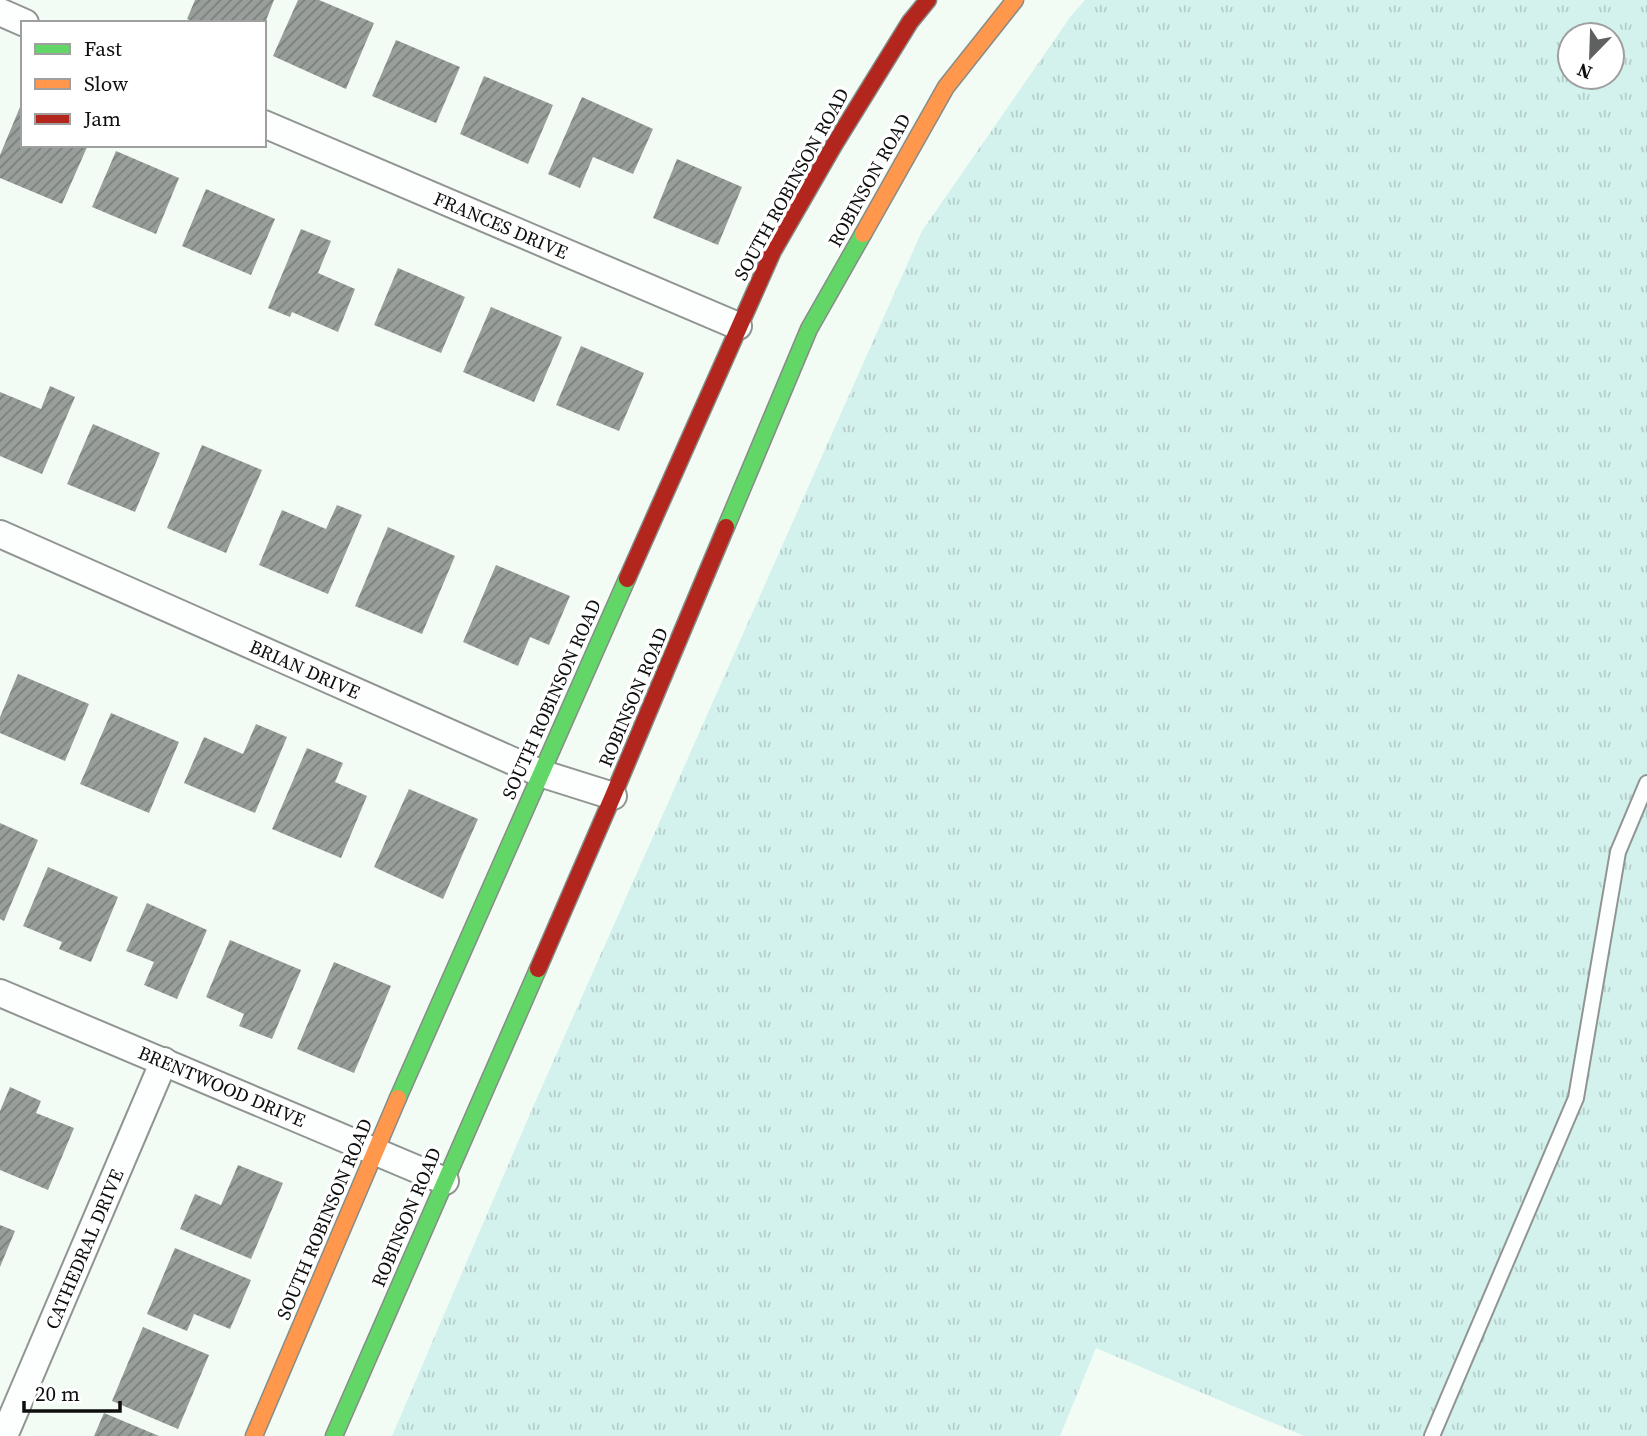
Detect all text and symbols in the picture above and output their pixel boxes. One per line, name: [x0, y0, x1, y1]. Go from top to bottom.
legend: [21, 21, 266, 147]
north arrow: [1556, 21, 1626, 91]
text: Fast: [84, 34, 122, 63]
text: N: [1573, 57, 1596, 86]
text: Slow: [84, 69, 128, 98]
street label: SOUTH ROBINSON ROAD: [727, 83, 855, 285]
text: Jam: [83, 104, 121, 133]
street label: ROBINSON ROAD: [822, 109, 916, 251]
street label: FRANCES DRIVE: [430, 185, 572, 265]
street label: SOUTH ROBINSON ROAD: [495, 595, 607, 803]
street label: ROBINSON ROAD: [592, 623, 674, 771]
street label: BRIAN DRIVE: [246, 633, 364, 705]
street label: BRENTWOOD DRIVE: [134, 1039, 310, 1133]
street label: SOUTH ROBINSON ROAD: [270, 1114, 378, 1324]
street label: ROBINSON ROAD: [365, 1143, 447, 1291]
street label: CATHEDRAL DRIVE: [39, 1165, 129, 1333]
scale bar: [24, 1370, 121, 1414]
text: 20 m: [35, 1379, 80, 1408]

